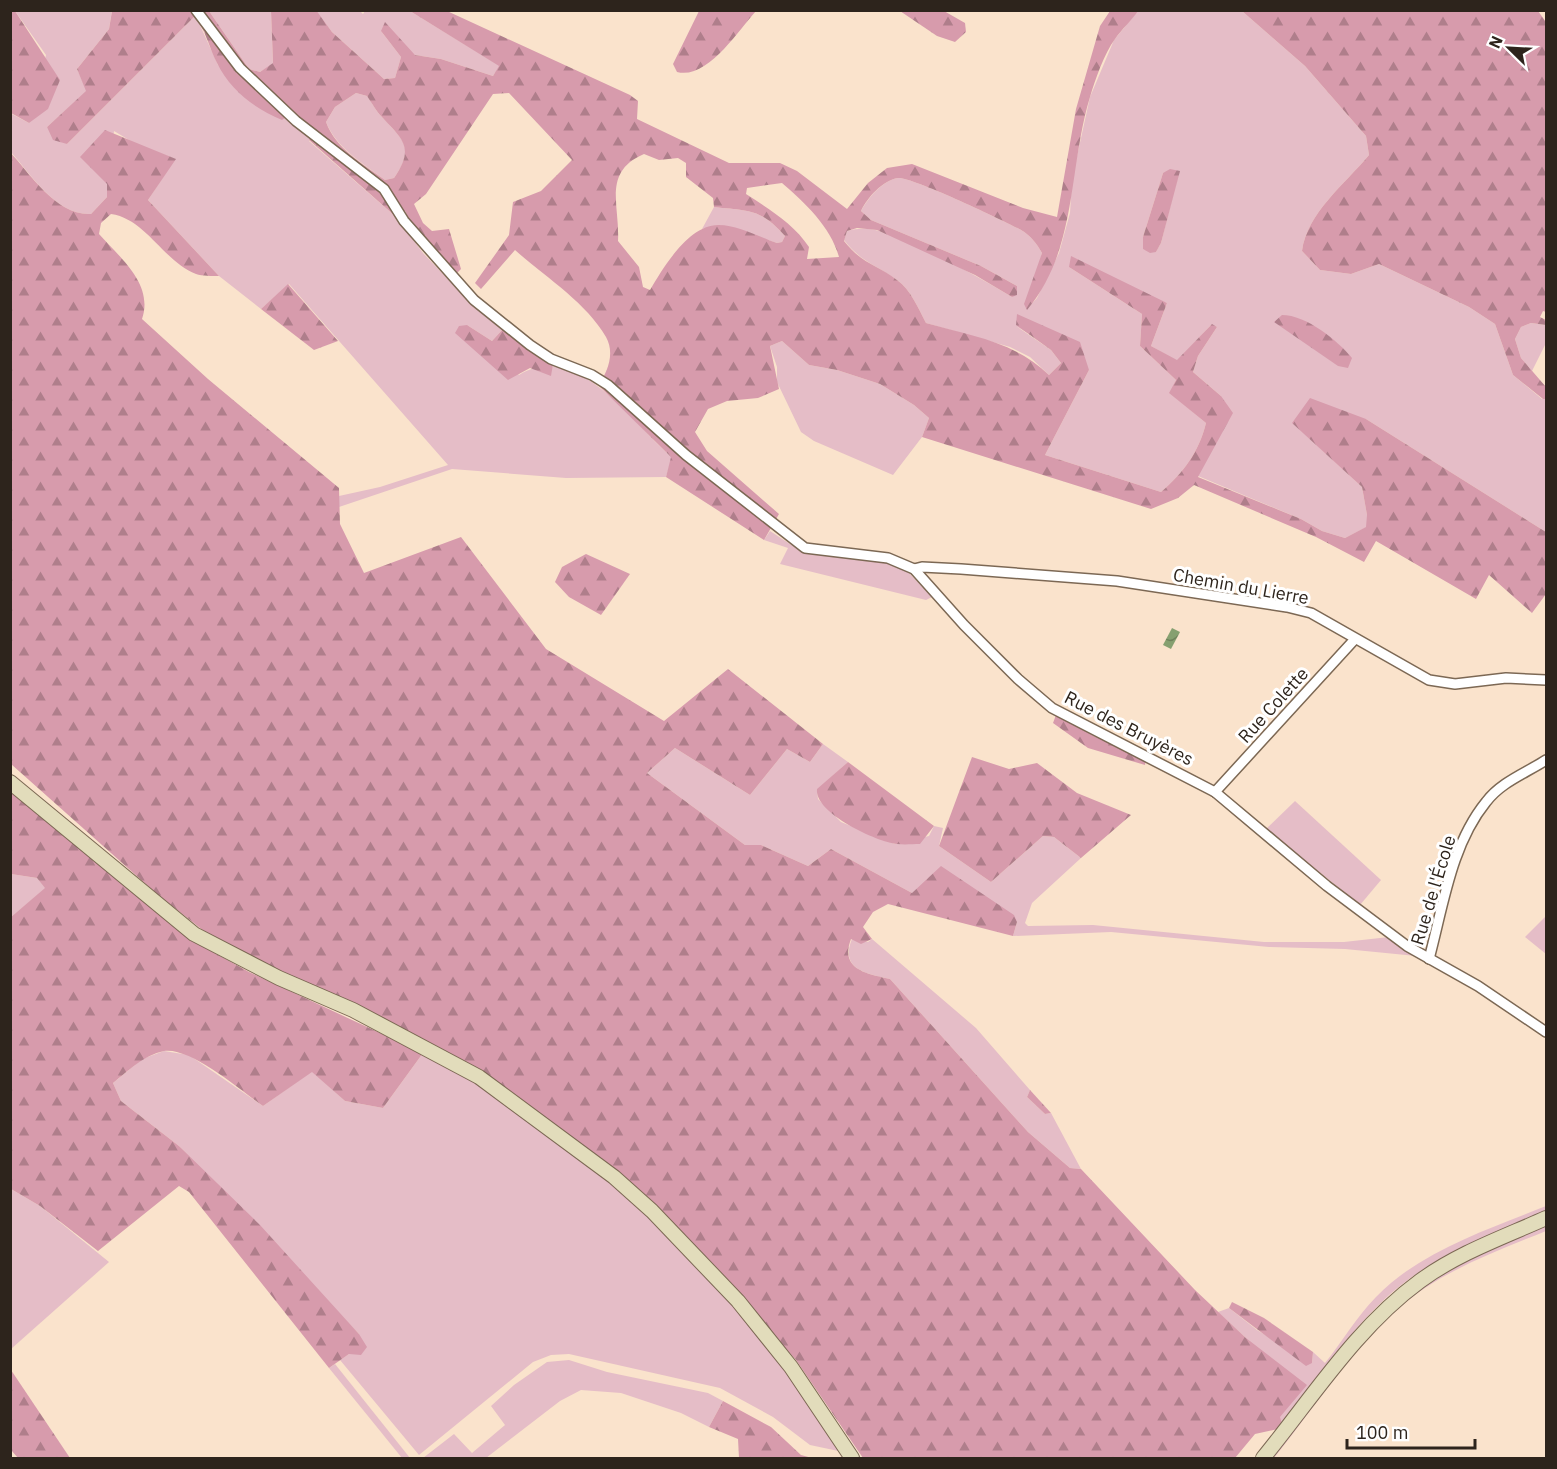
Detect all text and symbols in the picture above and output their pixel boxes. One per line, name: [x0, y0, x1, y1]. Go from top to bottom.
north arrow: [1479, 18, 1539, 78]
text: N: [1484, 33, 1507, 51]
street label: Chemin du Lierre: [1171, 563, 1311, 609]
street label: Rue Colette: [1233, 662, 1313, 748]
street label: Rue des Bruyères: [1061, 686, 1197, 770]
street label: Rue de l'École: [1405, 832, 1461, 948]
scale bar: [1347, 1412, 1474, 1450]
text: 100 m: [1356, 1421, 1408, 1444]

